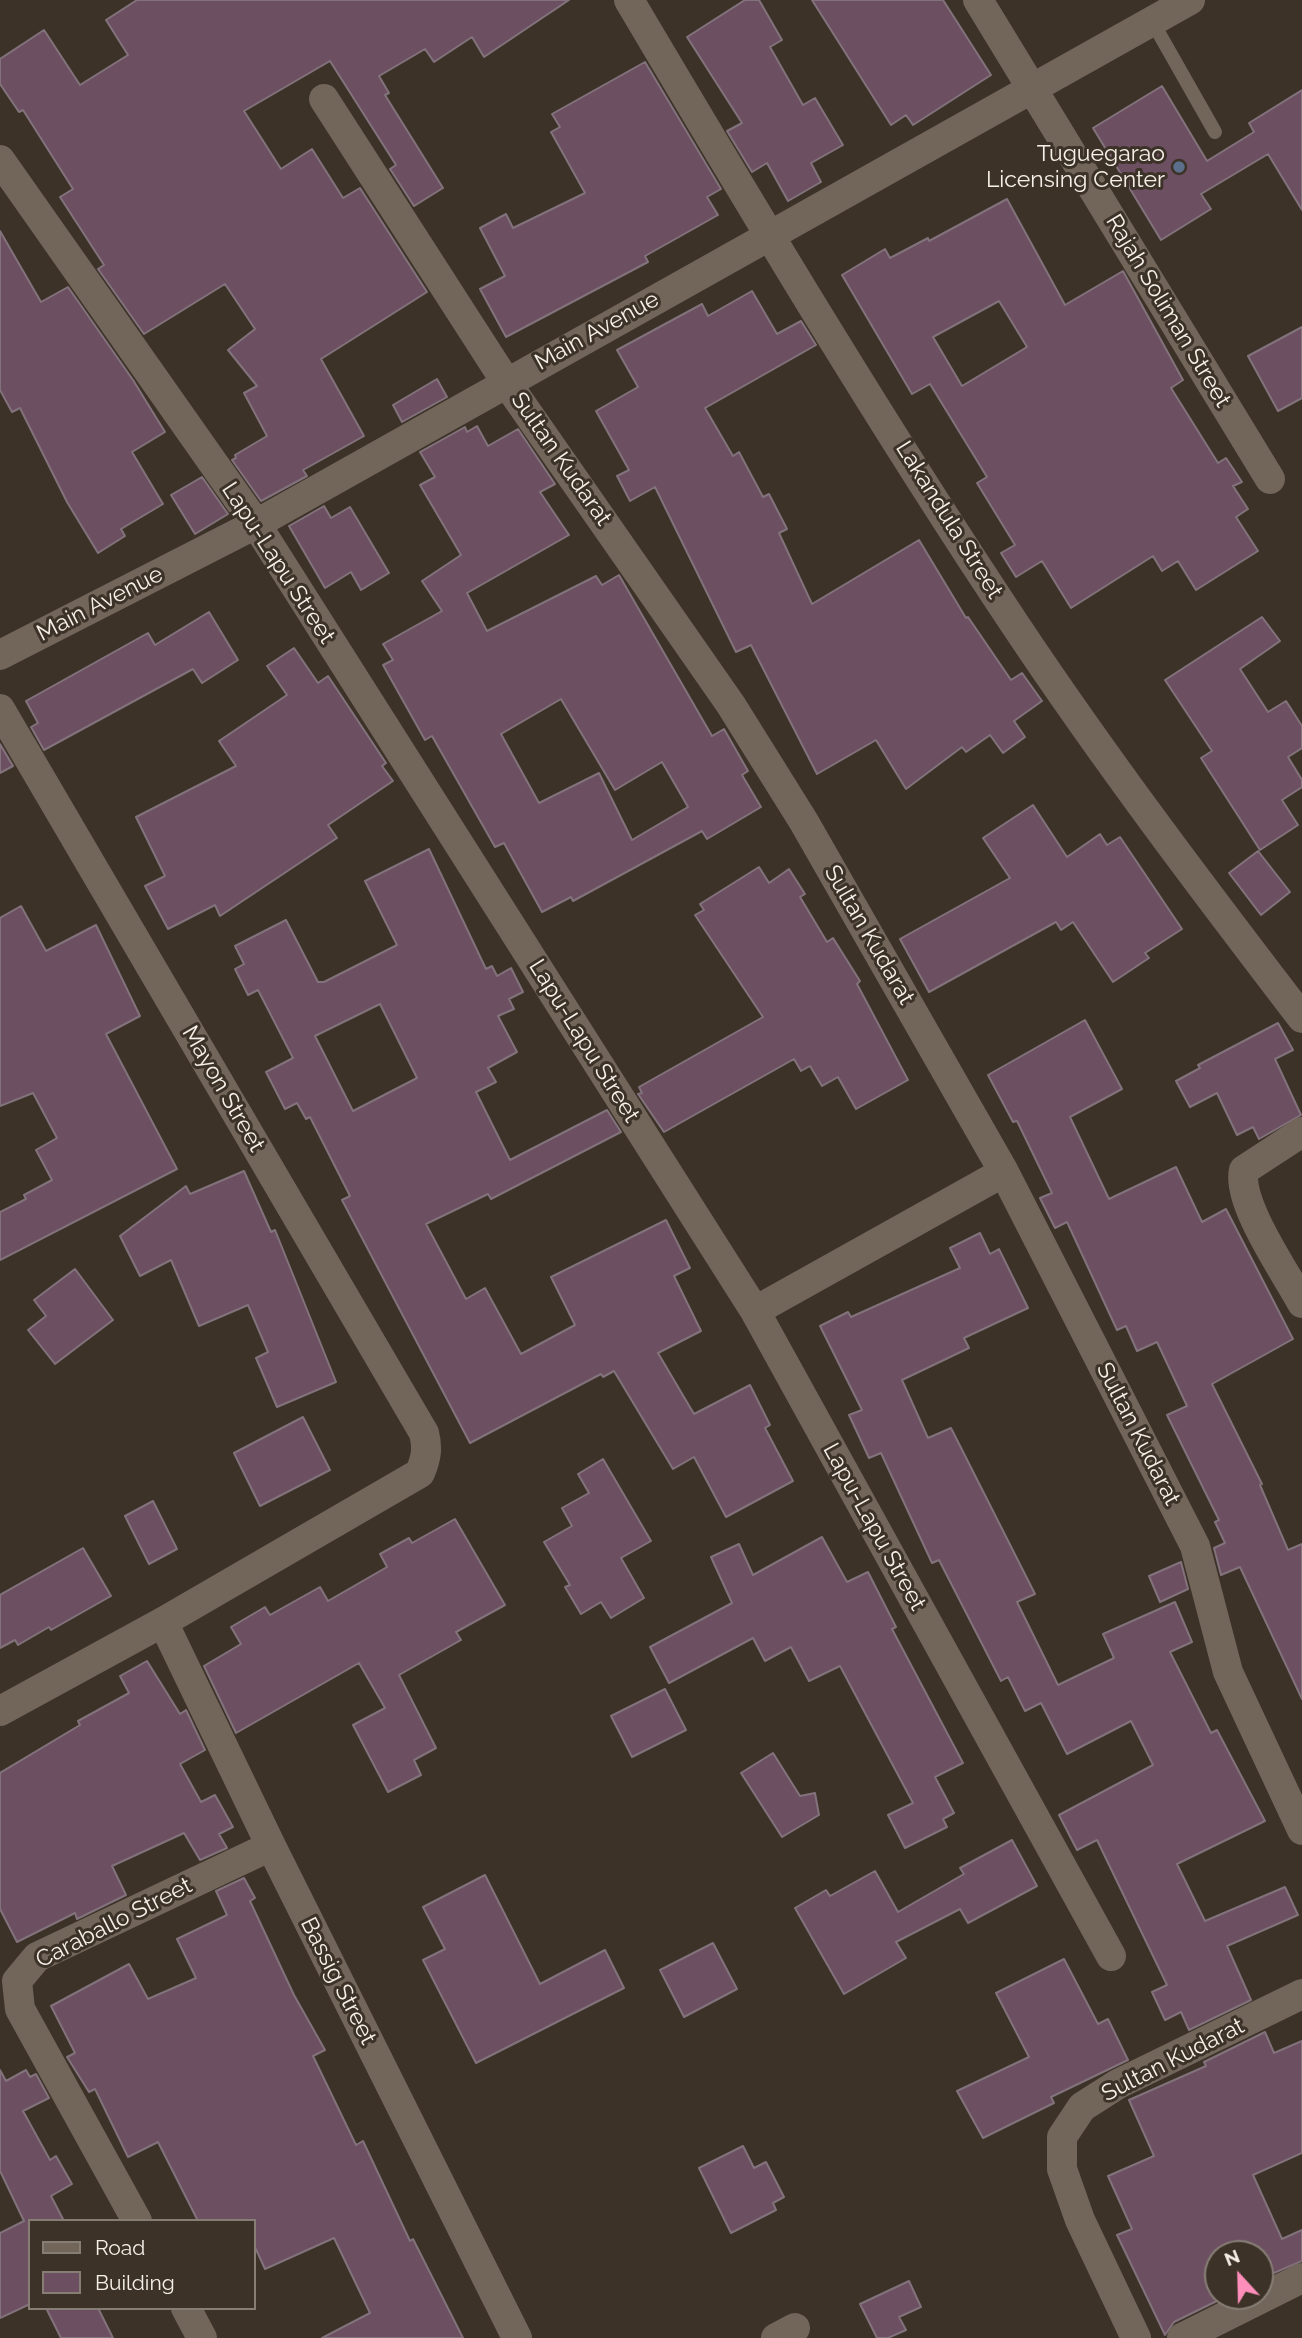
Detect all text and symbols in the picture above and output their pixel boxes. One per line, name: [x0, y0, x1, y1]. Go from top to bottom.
place label: Tuguegarao Licensing Center: [986, 140, 1165, 194]
marker: Tuguegarao Licensing Center: [1171, 159, 1187, 175]
street label: Rajah Soliman Street: [1100, 210, 1236, 412]
street label: Main Avenue: [530, 286, 664, 376]
street label: Sultan Kudarat: [505, 387, 617, 531]
street label: Lakandula Street: [889, 436, 1009, 604]
street label: Lapu-Lapu Street: [216, 477, 340, 649]
street label: Main Avenue: [32, 560, 168, 648]
street label: Sultan Kudarat: [818, 860, 920, 1010]
street label: Lapu-Lapu Street: [523, 954, 645, 1128]
street label: Mayon Street: [176, 1021, 270, 1157]
street label: Sultan Kudarat: [1090, 1358, 1186, 1510]
street label: Lapu-Lapu Street: [817, 1439, 931, 1615]
street label: Caraballo Street: [31, 1872, 197, 1974]
street label: Bassig Street: [294, 1913, 382, 2049]
street label: Sultan Kudarat: [1097, 2012, 1249, 2108]
legend: [28, 2219, 256, 2310]
text: Road: [95, 2235, 145, 2260]
north arrow: [1204, 2240, 1274, 2310]
text: N: [1221, 2244, 1243, 2270]
text: Building: [95, 2270, 175, 2295]

